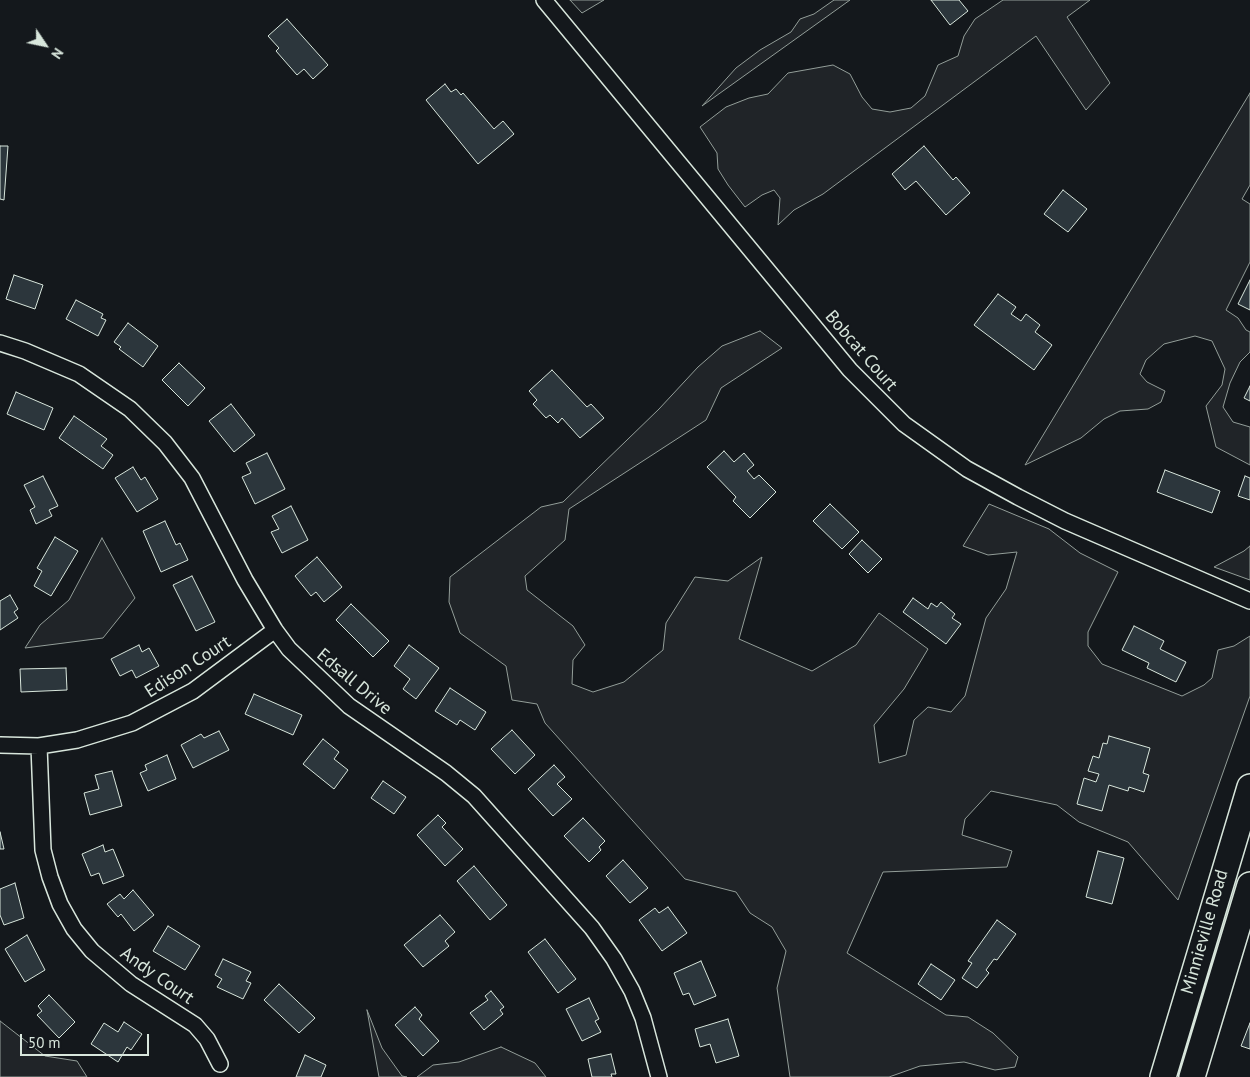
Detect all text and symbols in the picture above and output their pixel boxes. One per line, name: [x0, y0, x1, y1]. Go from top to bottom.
north arrow: [20, 20, 70, 70]
text: N: [47, 45, 67, 62]
street label: Bobcat Court: [820, 306, 902, 396]
street label: Edison Court: [141, 631, 235, 703]
street label: Edsall Drive: [312, 644, 396, 720]
street label: Minnieville Road: [1177, 867, 1233, 997]
street label: Andy Court: [116, 943, 198, 1009]
scale bar: [22, 1024, 151, 1056]
text: 50 m: [28, 1033, 61, 1052]

